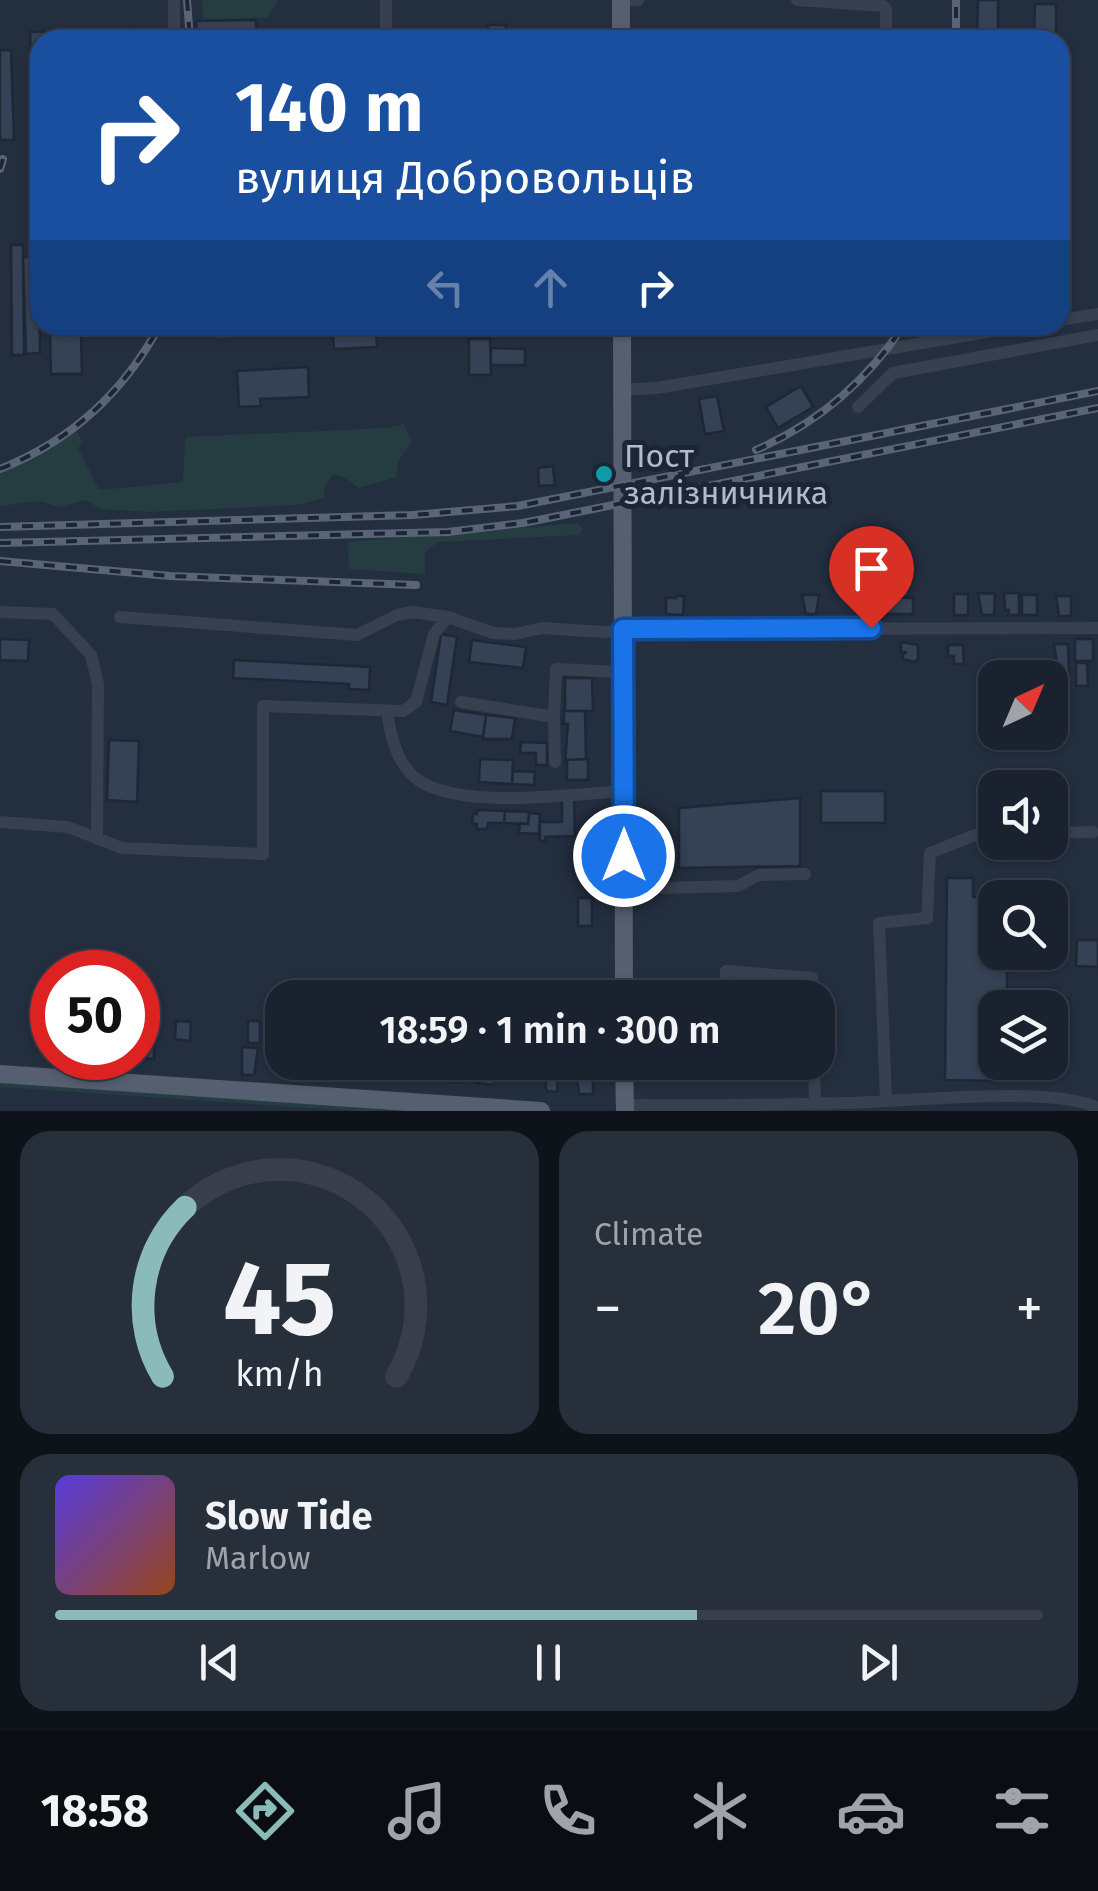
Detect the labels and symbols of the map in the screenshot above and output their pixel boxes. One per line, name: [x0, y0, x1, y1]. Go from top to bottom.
place label: Пост залізничника: [624, 437, 828, 512]
marker: Пост залізничника: [593, 463, 615, 485]
pin: [829, 526, 914, 629]
north arrow: [978, 660, 1068, 750]
position arrow: [572, 804, 676, 908]
speed limit sign: 50: [30, 950, 160, 1080]

